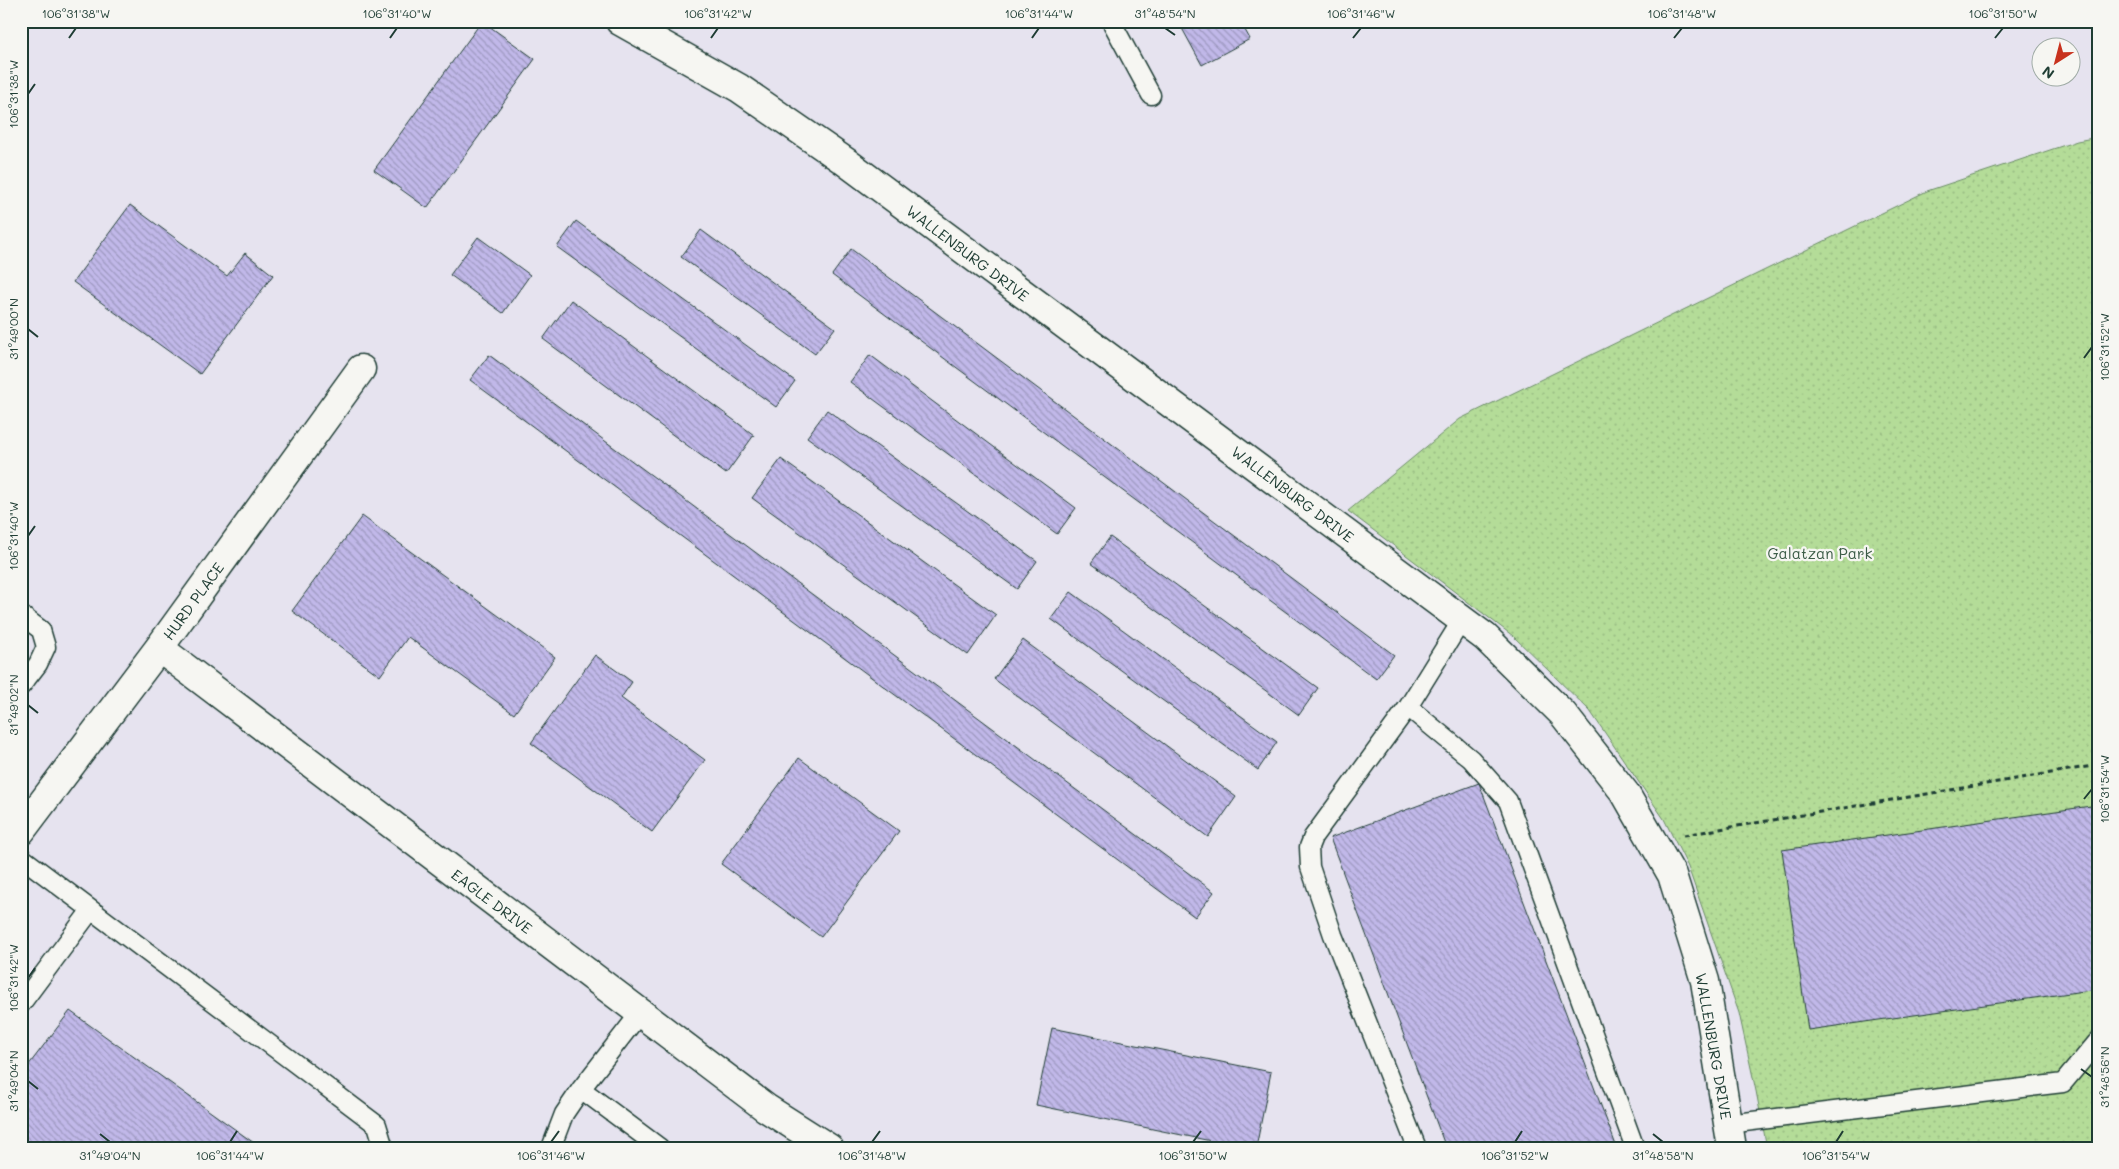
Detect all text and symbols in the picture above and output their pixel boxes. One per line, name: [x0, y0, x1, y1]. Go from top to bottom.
text: 106°31'38"W: [42, 5, 110, 21]
text: 106°31'40"W: [363, 5, 431, 21]
text: 106°31'42"W: [684, 5, 752, 21]
text: 106°31'44"W: [1005, 5, 1073, 21]
text: 31°48'54"N: [1134, 5, 1196, 21]
text: 106°31'46"W: [1327, 5, 1395, 21]
text: 106°31'48"W: [1648, 5, 1716, 21]
text: 106°31'50"W: [1969, 5, 2037, 21]
north arrow: [2032, 38, 2082, 88]
text: 106°31'38"W: [5, 60, 21, 128]
text: N: [2038, 62, 2058, 84]
street label: WALLENBURG DRIVE: [903, 200, 1034, 306]
text: 31°49'00"N: [5, 298, 21, 360]
text: 106°31'52"W: [2096, 313, 2112, 381]
street label: WALLENBURG DRIVE: [1228, 441, 1359, 547]
text: 106°31'40"W: [5, 502, 21, 570]
park label: Galatzan Park: [1768, 543, 1873, 563]
street label: HURD PLACE: [158, 558, 228, 644]
text: 31°49'02"N: [5, 675, 21, 736]
text: 106°31'54"W: [2096, 755, 2112, 823]
street label: EAGLE DRIVE: [448, 864, 537, 938]
text: 106°31'42"W: [5, 944, 21, 1012]
street label: WALLENBURG DRIVE: [1691, 971, 1737, 1121]
text: 31°48'56"N: [2096, 1046, 2112, 1108]
text: 31°49'04"N: [5, 1050, 21, 1112]
text: 31°49'04"N: [79, 1147, 141, 1163]
text: 106°31'44"W: [196, 1147, 264, 1163]
text: 106°31'46"W: [517, 1147, 585, 1163]
text: 106°31'48"W: [838, 1147, 906, 1163]
text: 106°31'50"W: [1159, 1147, 1227, 1163]
text: 106°31'52"W: [1481, 1147, 1549, 1163]
text: 31°48'58"N: [1632, 1147, 1694, 1163]
text: 106°31'54"W: [1802, 1147, 1870, 1163]

